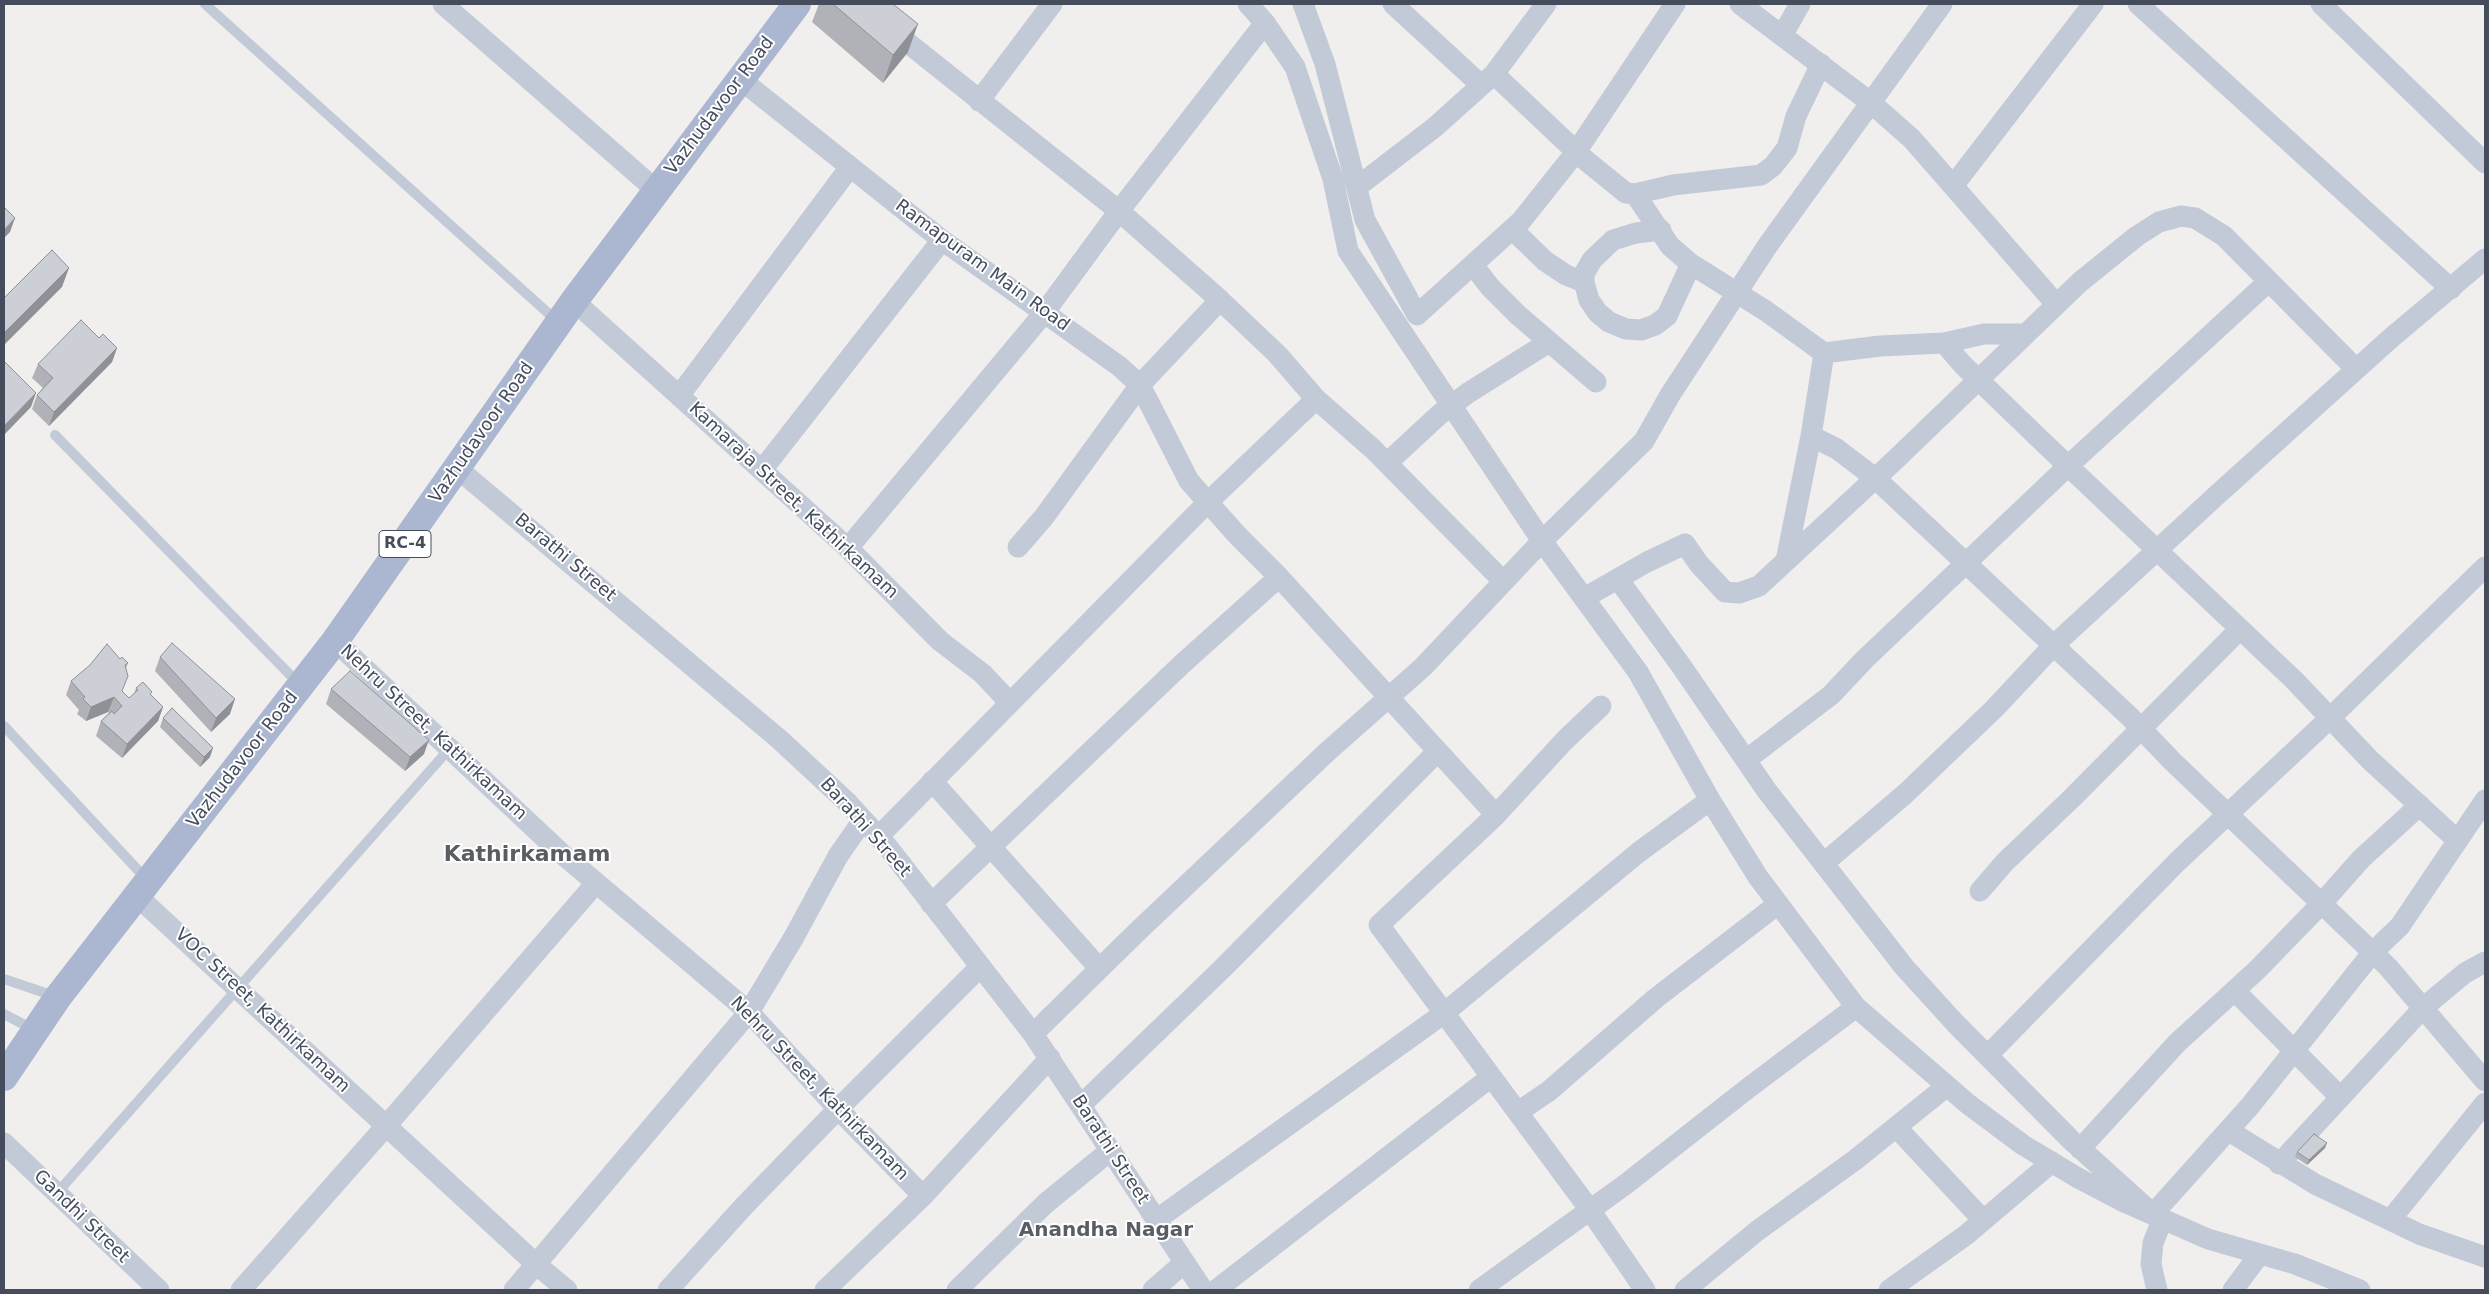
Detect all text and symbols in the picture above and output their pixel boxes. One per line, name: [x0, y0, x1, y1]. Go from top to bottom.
street label: Vazhudavoor Road: [661, 33, 779, 179]
street label: Ramapuram Main Road: [891, 196, 1073, 336]
street label: Vazhudavoor Road: [425, 358, 539, 508]
street label: Kamaraja Street, Kathirkamam: [684, 398, 902, 604]
street label: Barathi Street: [510, 509, 620, 607]
road number: RC-4: [379, 530, 431, 558]
street label: Nehru Street, Kathirkamam: [335, 641, 531, 825]
street label: Vazhudavoor Road: [183, 687, 303, 833]
street label: Barathi Street: [815, 774, 915, 882]
district label: Kathirkamam: [444, 842, 610, 868]
street label: VOC Street, Kathirkamam: [170, 924, 354, 1098]
street label: Nehru Street, Kathirkamam: [725, 993, 913, 1185]
street label: Barathi Street: [1067, 1091, 1153, 1209]
street label: Gandhi Street: [29, 1166, 133, 1268]
district label: Anandha Nagar: [1019, 1219, 1193, 1243]

